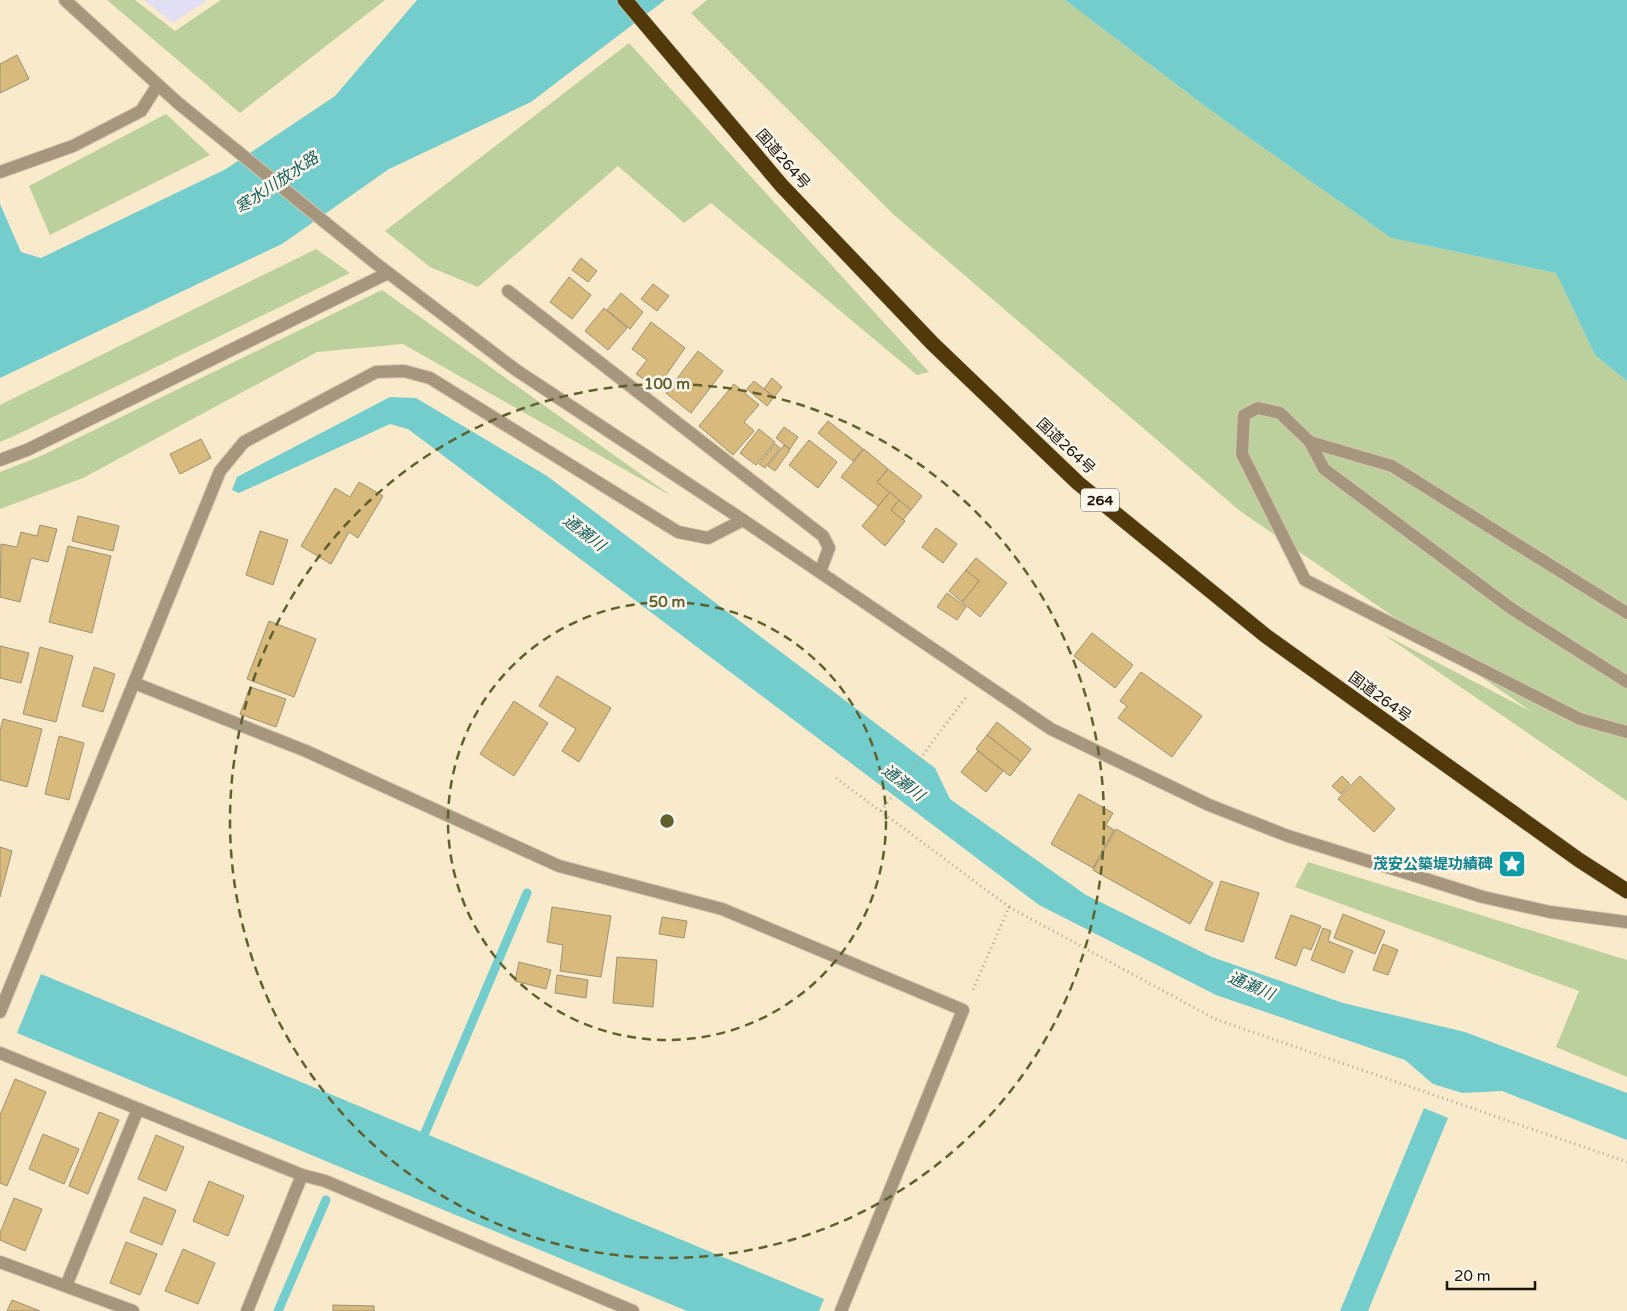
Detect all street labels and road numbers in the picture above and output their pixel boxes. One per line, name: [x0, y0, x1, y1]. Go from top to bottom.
street label: 国道264号: [752, 125, 814, 193]
street label: 国道264号: [1033, 414, 1099, 478]
road number: 264: [1081, 488, 1119, 512]
street label: 国道264号: [1345, 668, 1415, 726]

